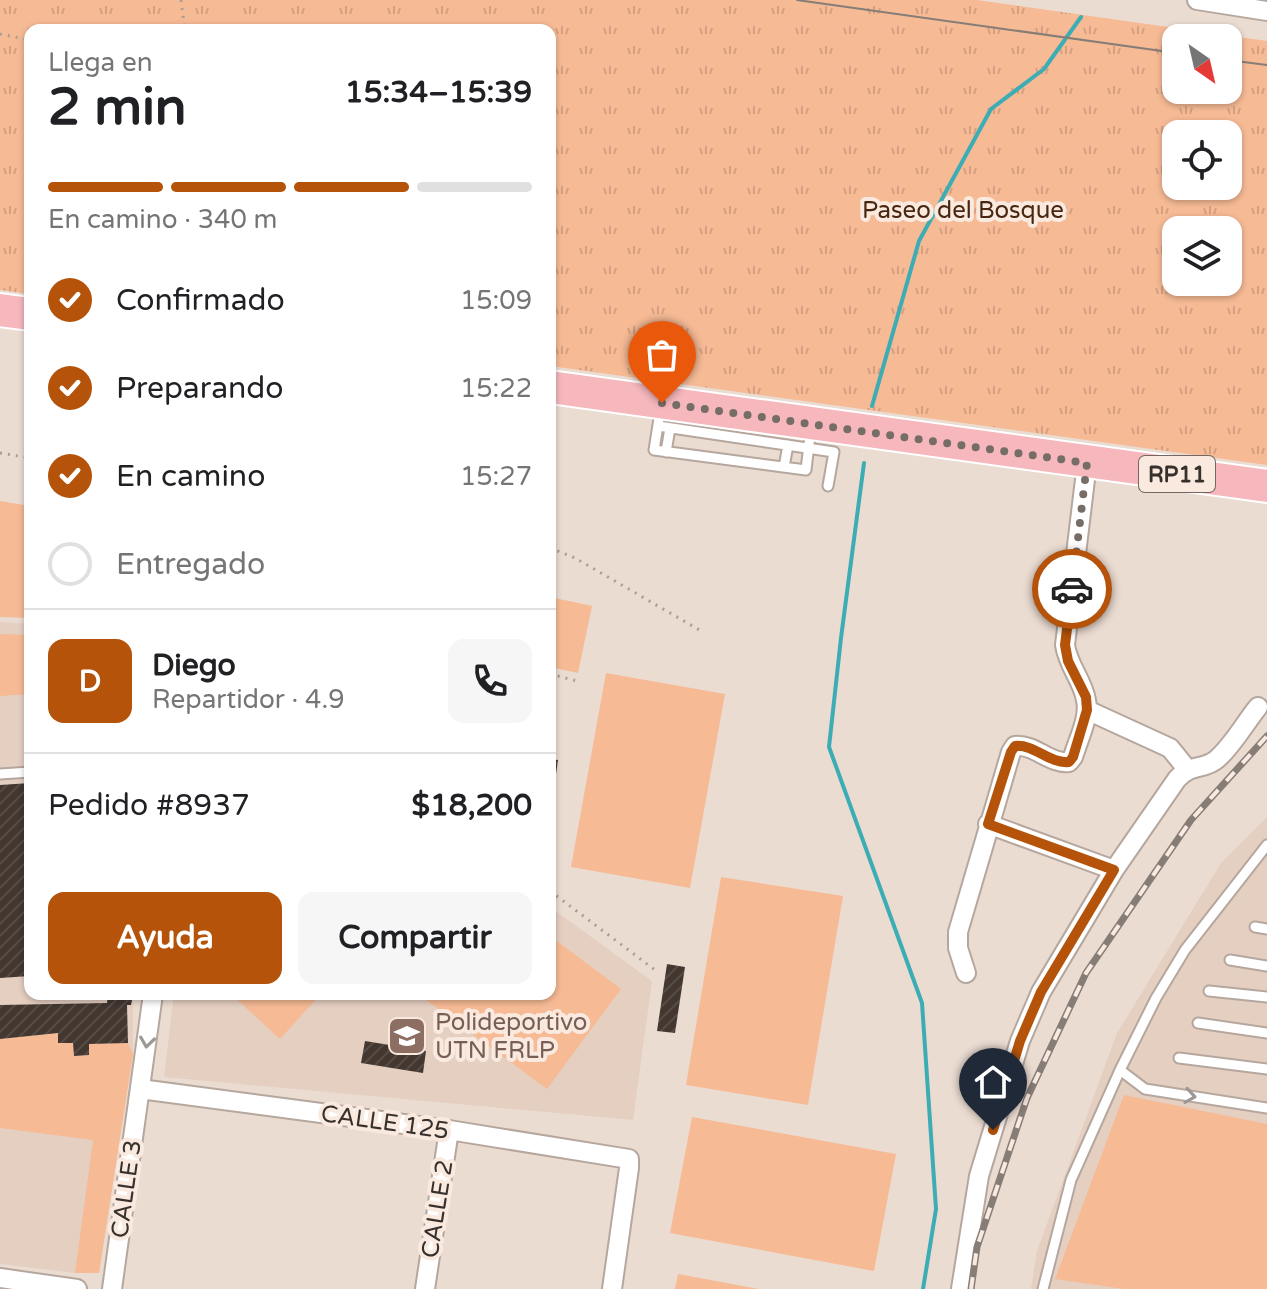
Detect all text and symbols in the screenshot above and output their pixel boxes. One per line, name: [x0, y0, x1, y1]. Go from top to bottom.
north arrow: [1162, 24, 1242, 104]
map controls: [1162, 24, 1242, 296]
text: Llega en: [48, 47, 153, 78]
text: 15:34–15:39: [345, 74, 532, 111]
text: 2 min: [48, 76, 187, 139]
button: locate: [1162, 120, 1242, 200]
park label: Paseo del Bosque: [862, 196, 1064, 225]
text: En camino · 340 m: [48, 204, 277, 235]
button: layers: [1162, 216, 1242, 296]
icon: check: [48, 278, 92, 322]
text: Confirmado: [116, 282, 285, 319]
text: 15:09: [460, 285, 532, 316]
pin: [628, 321, 696, 403]
icon: bag: [640, 333, 684, 377]
icon: check: [48, 366, 92, 410]
text: Preparando: [116, 370, 284, 407]
text: 15:22: [460, 373, 532, 404]
icon: check: [48, 454, 92, 498]
road number: RP11: [1139, 456, 1215, 492]
text: En camino: [116, 458, 265, 495]
text: 15:27: [460, 461, 532, 492]
text: Entregado: [116, 546, 265, 583]
courier: [1032, 549, 1112, 629]
icon: car: [1050, 567, 1094, 611]
button: phone: [448, 639, 532, 723]
text: Diego: [152, 647, 236, 684]
text: D: [79, 663, 101, 700]
text: Repartidor · 4.9: [152, 684, 344, 715]
text: Pedido #8937: [48, 787, 250, 824]
text: $18,200: [412, 787, 532, 824]
button: Ayuda: [48, 892, 282, 984]
button: Compartir: [298, 892, 532, 984]
place label: Polideportivo UTN FRLP: [435, 1008, 587, 1065]
school or university icon: Polideportivo UTN FRLP: [386, 1015, 428, 1057]
one-way arrow: [139, 1035, 156, 1048]
pin: [959, 1048, 1027, 1130]
icon: home: [971, 1060, 1015, 1104]
one-way arrow: [1184, 1087, 1197, 1104]
street label: CALLE 125: [319, 1099, 451, 1146]
street label: CALLE 3: [105, 1138, 148, 1240]
street label: CALLE 2: [415, 1158, 460, 1260]

